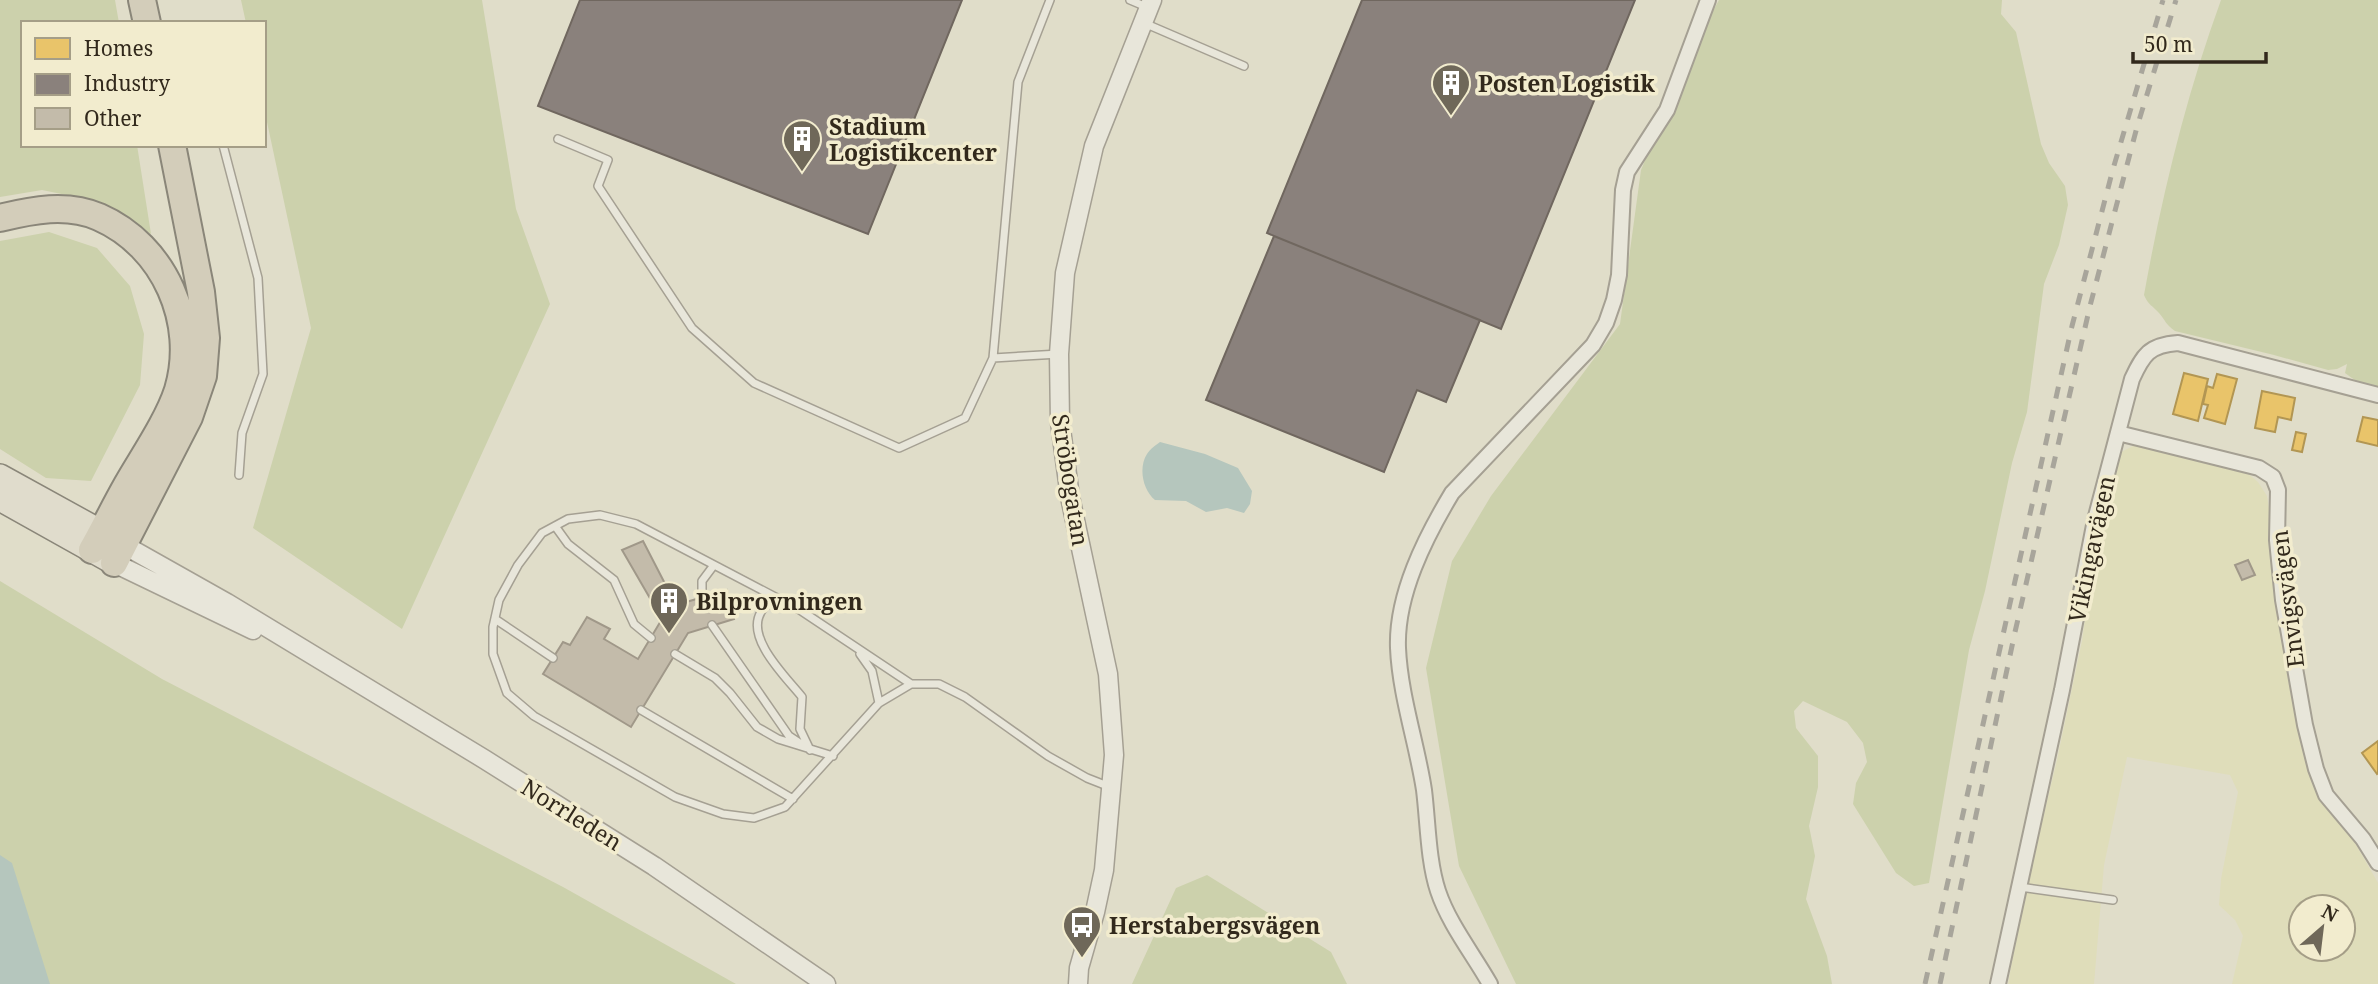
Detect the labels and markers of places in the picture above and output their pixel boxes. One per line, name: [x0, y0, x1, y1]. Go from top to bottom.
building icon: Posten Logistik: [1430, 62, 1472, 117]
place label: Posten Logistik: [1478, 67, 1655, 99]
place label: Stadium Logistikcenter: [829, 110, 997, 168]
building icon: Stadium Logistikcenter: [781, 118, 823, 173]
building icon: Bilprovningen: [648, 580, 690, 635]
place label: Bilprovningen: [696, 585, 863, 617]
bus stop icon: Herstabergsvägen: [1061, 904, 1103, 959]
place label: Herstabergsvägen: [1109, 909, 1320, 941]

